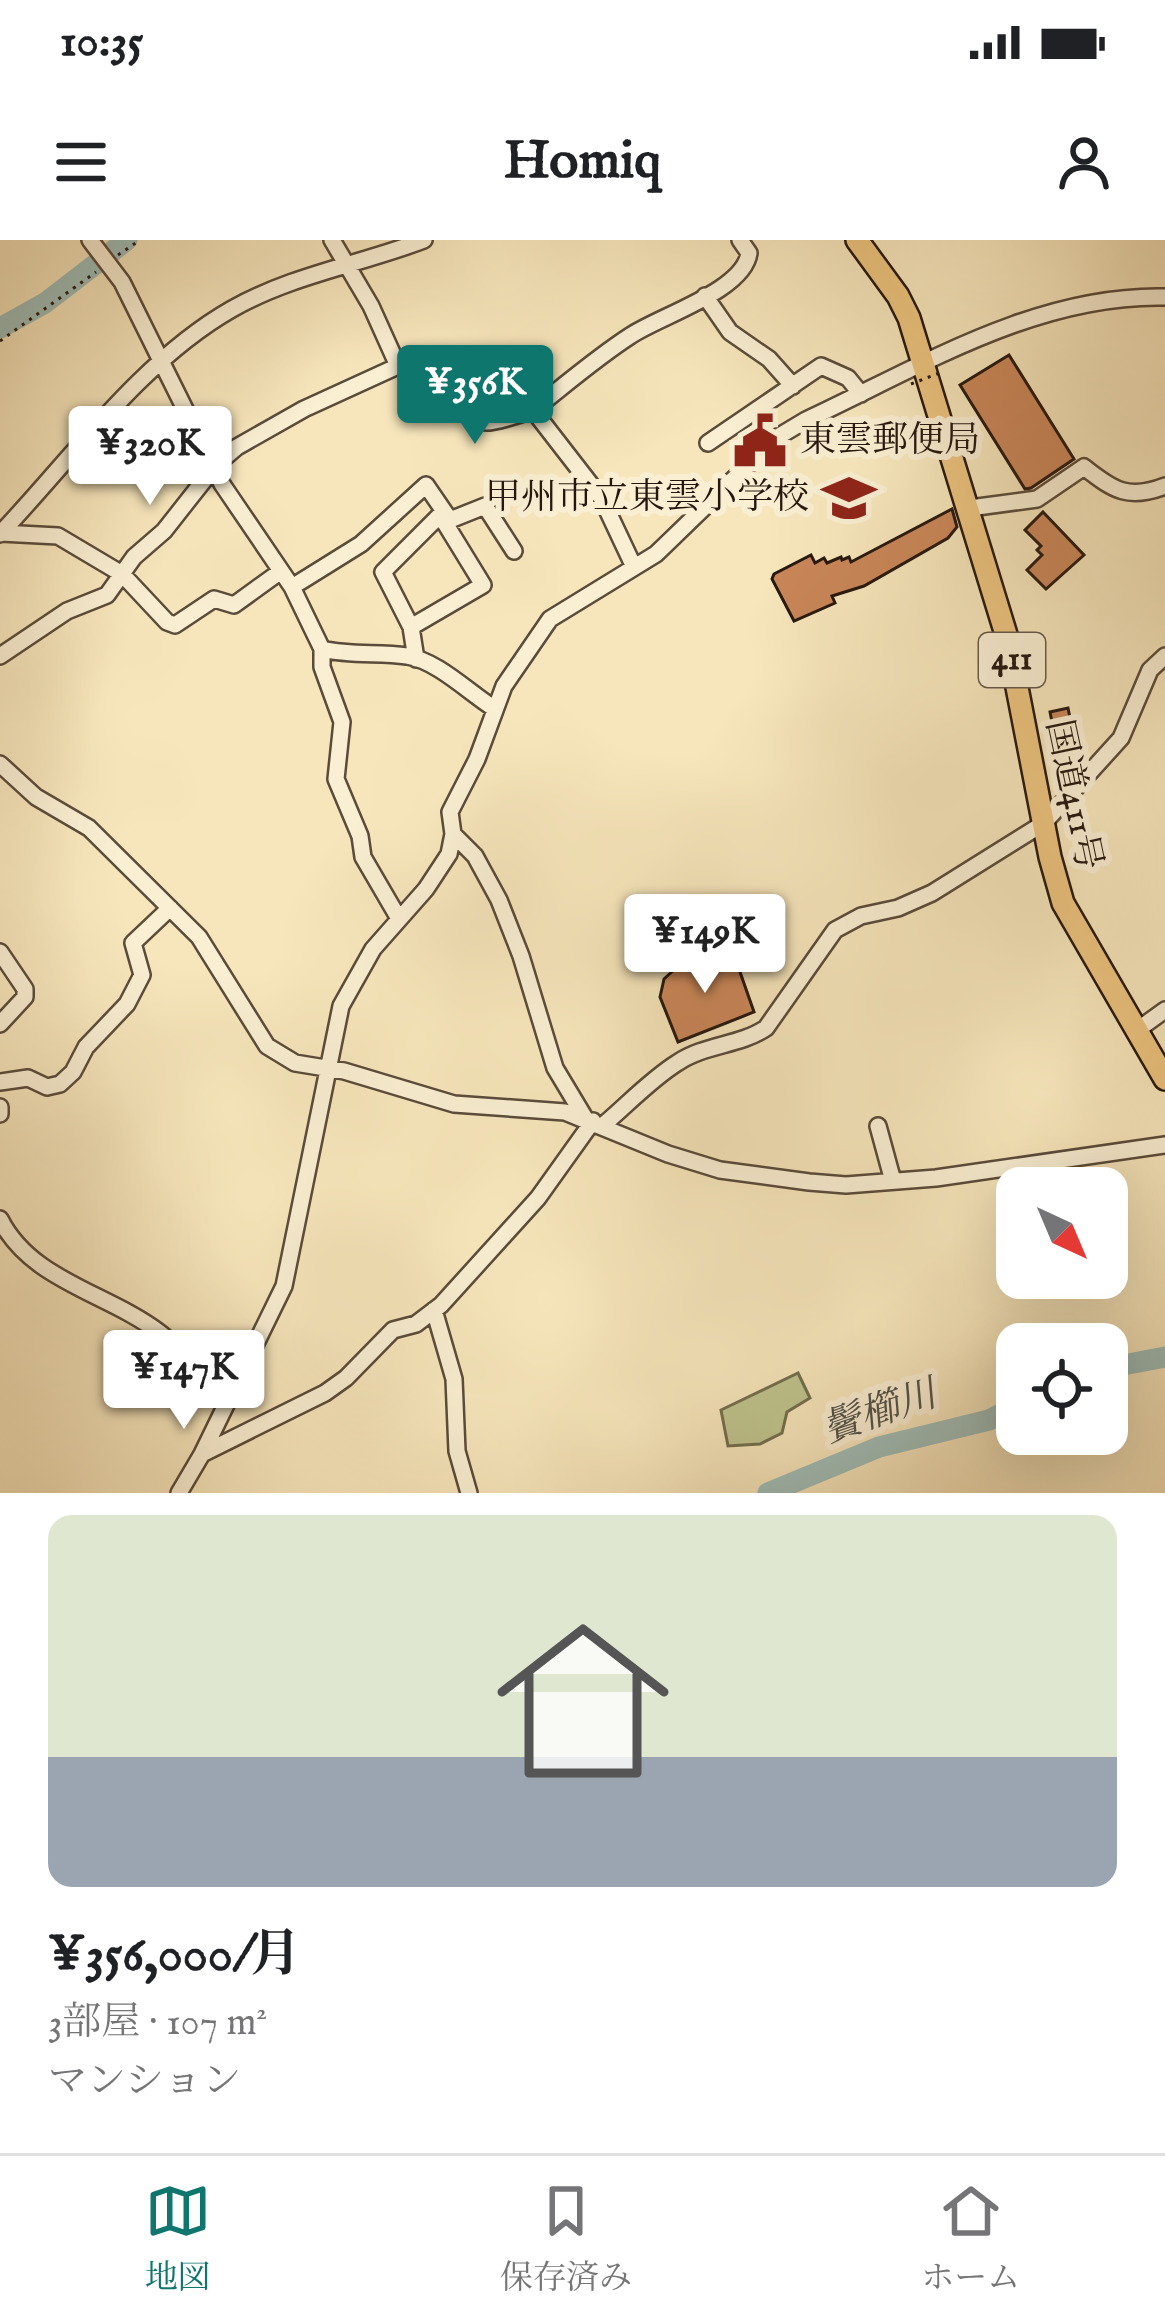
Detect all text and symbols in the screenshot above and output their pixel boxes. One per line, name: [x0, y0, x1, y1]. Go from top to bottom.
text: 10:35: [60, 14, 144, 71]
text: Homiq: [504, 128, 661, 197]
icon: menu: [48, 129, 114, 195]
icon: person: [1051, 129, 1117, 195]
pin: ¥356K: [391, 345, 559, 447]
text: ¥356K: [424, 359, 526, 408]
pin: ¥320K: [66, 406, 234, 508]
public building icon: 東雲郵便局: [731, 412, 789, 470]
place label: 東雲郵便局: [800, 418, 980, 464]
text: ¥320K: [96, 420, 204, 469]
school or university icon: 甲州市立東雲小学校: [820, 469, 878, 527]
place label: 甲州市立東雲小学校: [485, 475, 809, 521]
road number: 411: [979, 633, 1045, 687]
street label: 国道411号: [1035, 716, 1111, 874]
pin: ¥149K: [621, 894, 789, 996]
text: ¥149K: [651, 908, 759, 957]
north arrow: [996, 1167, 1128, 1299]
map controls: [996, 1167, 1128, 1455]
button: locate: [996, 1323, 1128, 1455]
pin: ¥147K: [100, 1330, 268, 1432]
text: ¥147K: [130, 1344, 238, 1393]
water label: 鬢櫛川: [817, 1369, 947, 1455]
icon: home: [475, 1593, 691, 1809]
text: ¥356,000/月: [48, 1924, 301, 1989]
text: 3部屋 · 107 m²: [48, 1999, 267, 2048]
text: マンション: [48, 2058, 241, 2107]
tab: 地図: [145, 2178, 211, 2300]
tab: 保存済み: [500, 2178, 632, 2300]
tab: ホーム: [921, 2178, 1020, 2300]

